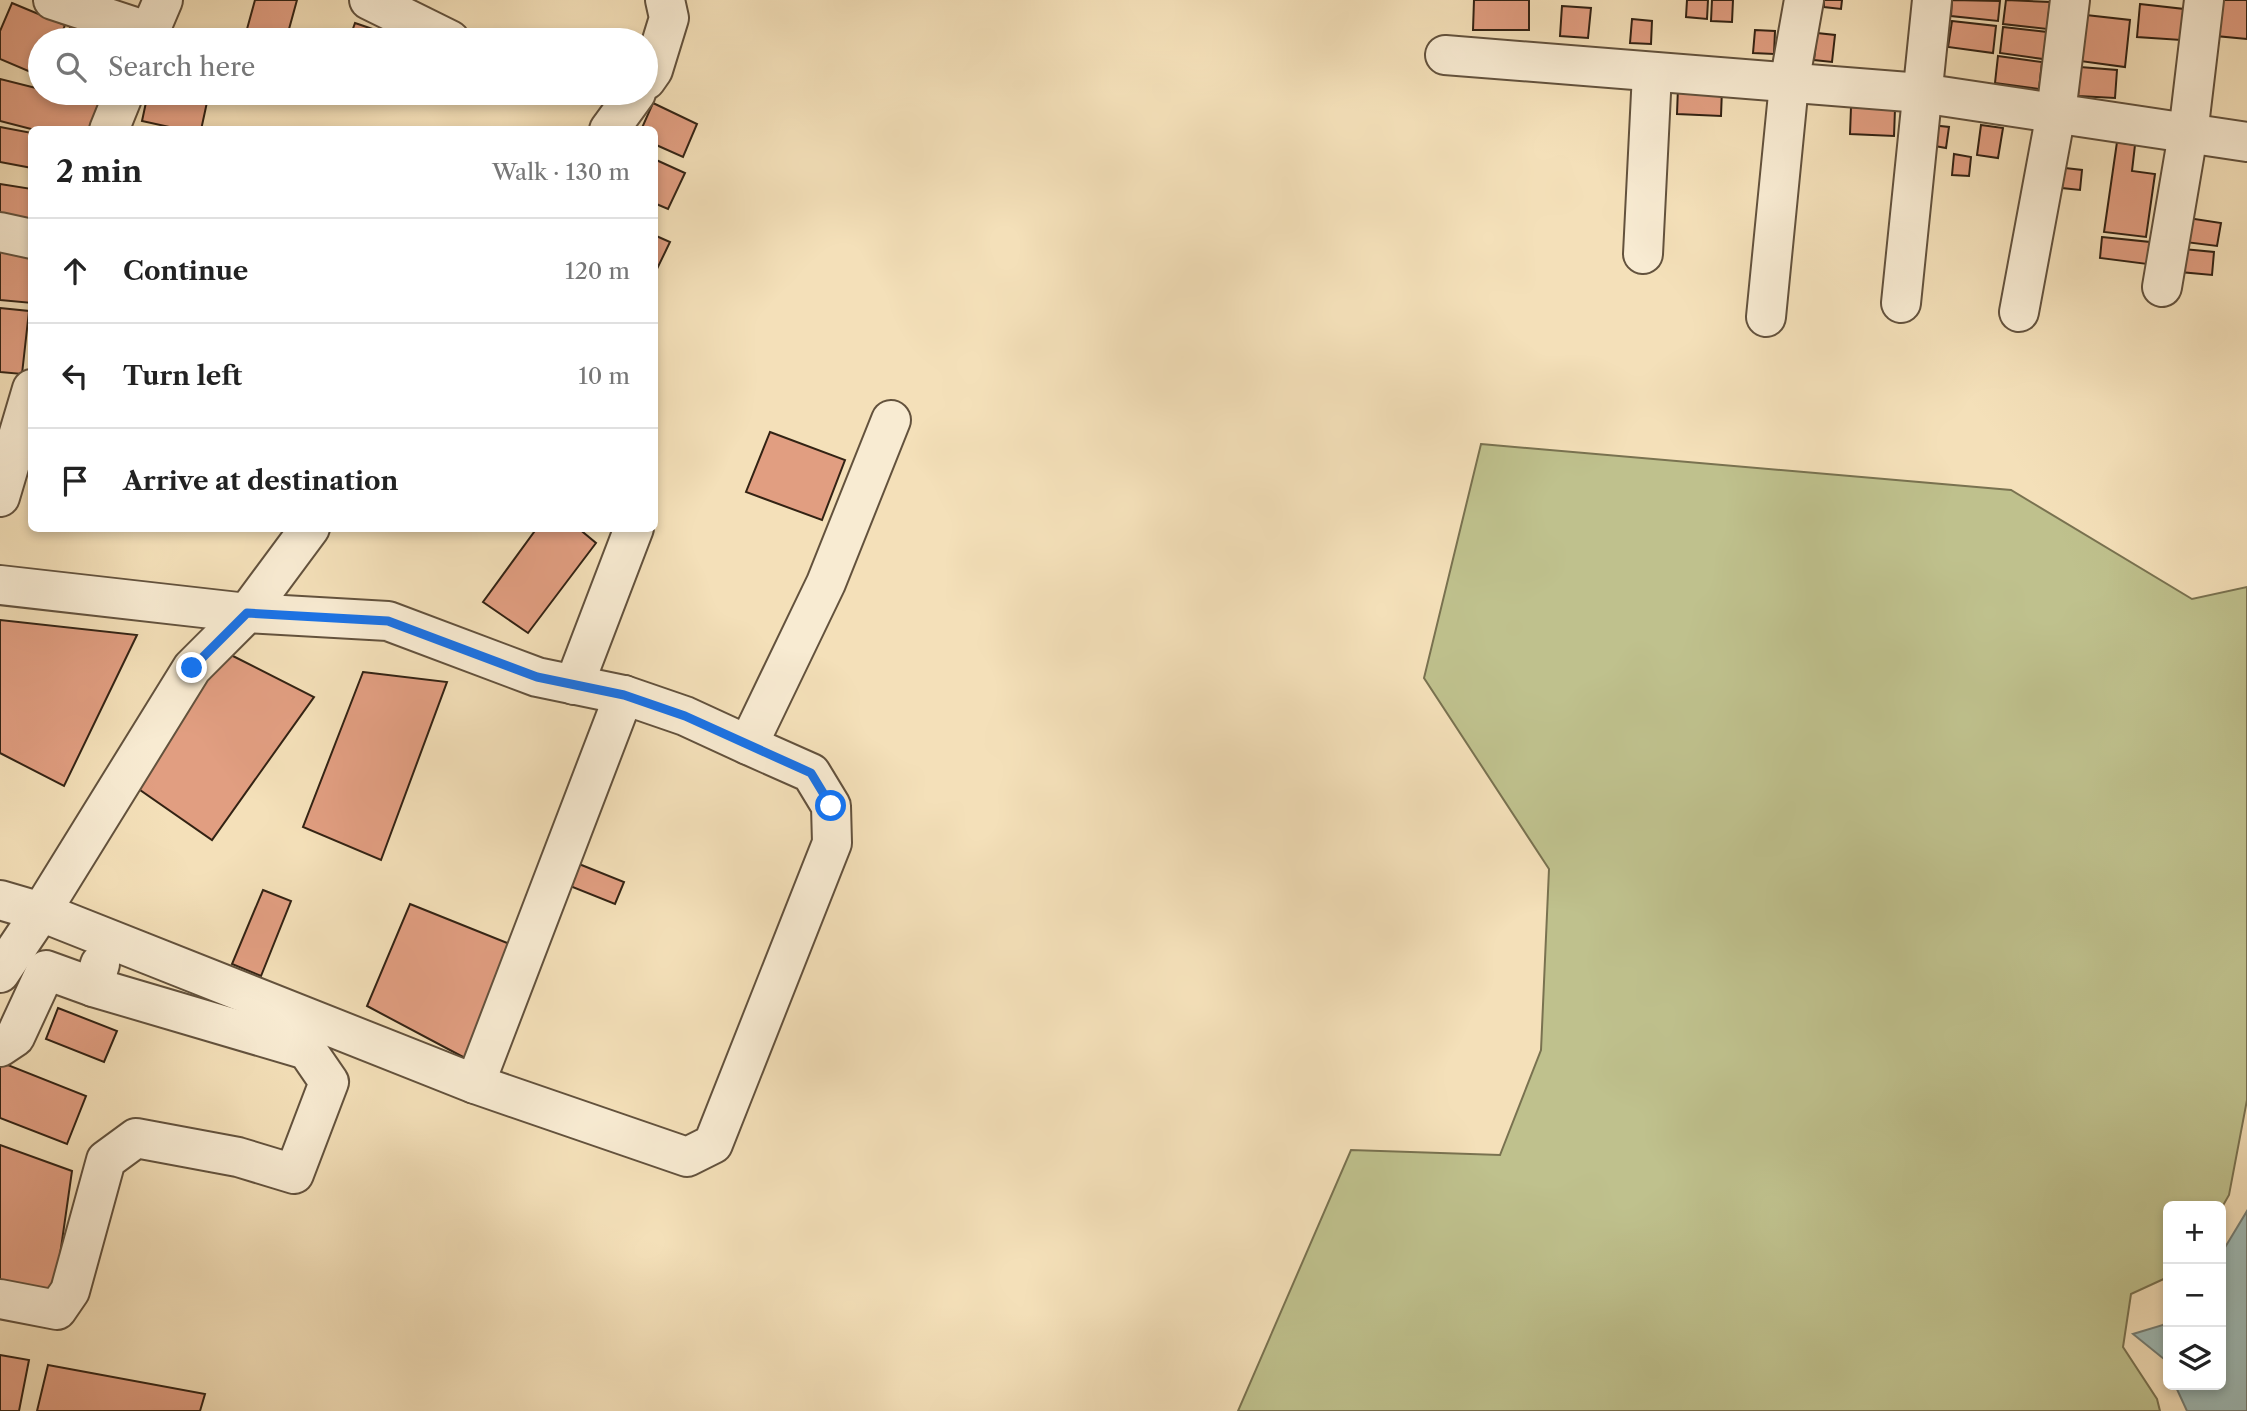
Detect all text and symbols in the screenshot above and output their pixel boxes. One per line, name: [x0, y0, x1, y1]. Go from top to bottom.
search box: [28, 28, 658, 105]
icon: search: [52, 48, 90, 86]
text: Search here: [108, 51, 255, 83]
text: 2 min: [56, 153, 142, 190]
text: Walk · 130 m: [492, 158, 630, 186]
icon: ahead: [56, 252, 94, 290]
text: Continue: [123, 255, 248, 287]
text: 120 m: [565, 257, 630, 285]
icon: left: [56, 357, 94, 395]
text: Turn left: [123, 360, 242, 392]
text: 10 m: [578, 362, 630, 390]
icon: arrive: [56, 462, 94, 500]
text: Arrive at destination: [123, 465, 398, 497]
route end: [176, 652, 207, 683]
route start: [815, 790, 846, 821]
map controls: [2163, 1201, 2226, 1390]
button: +: [2163, 1201, 2226, 1264]
button: −: [2163, 1264, 2226, 1327]
button: layers: [2163, 1327, 2226, 1390]

